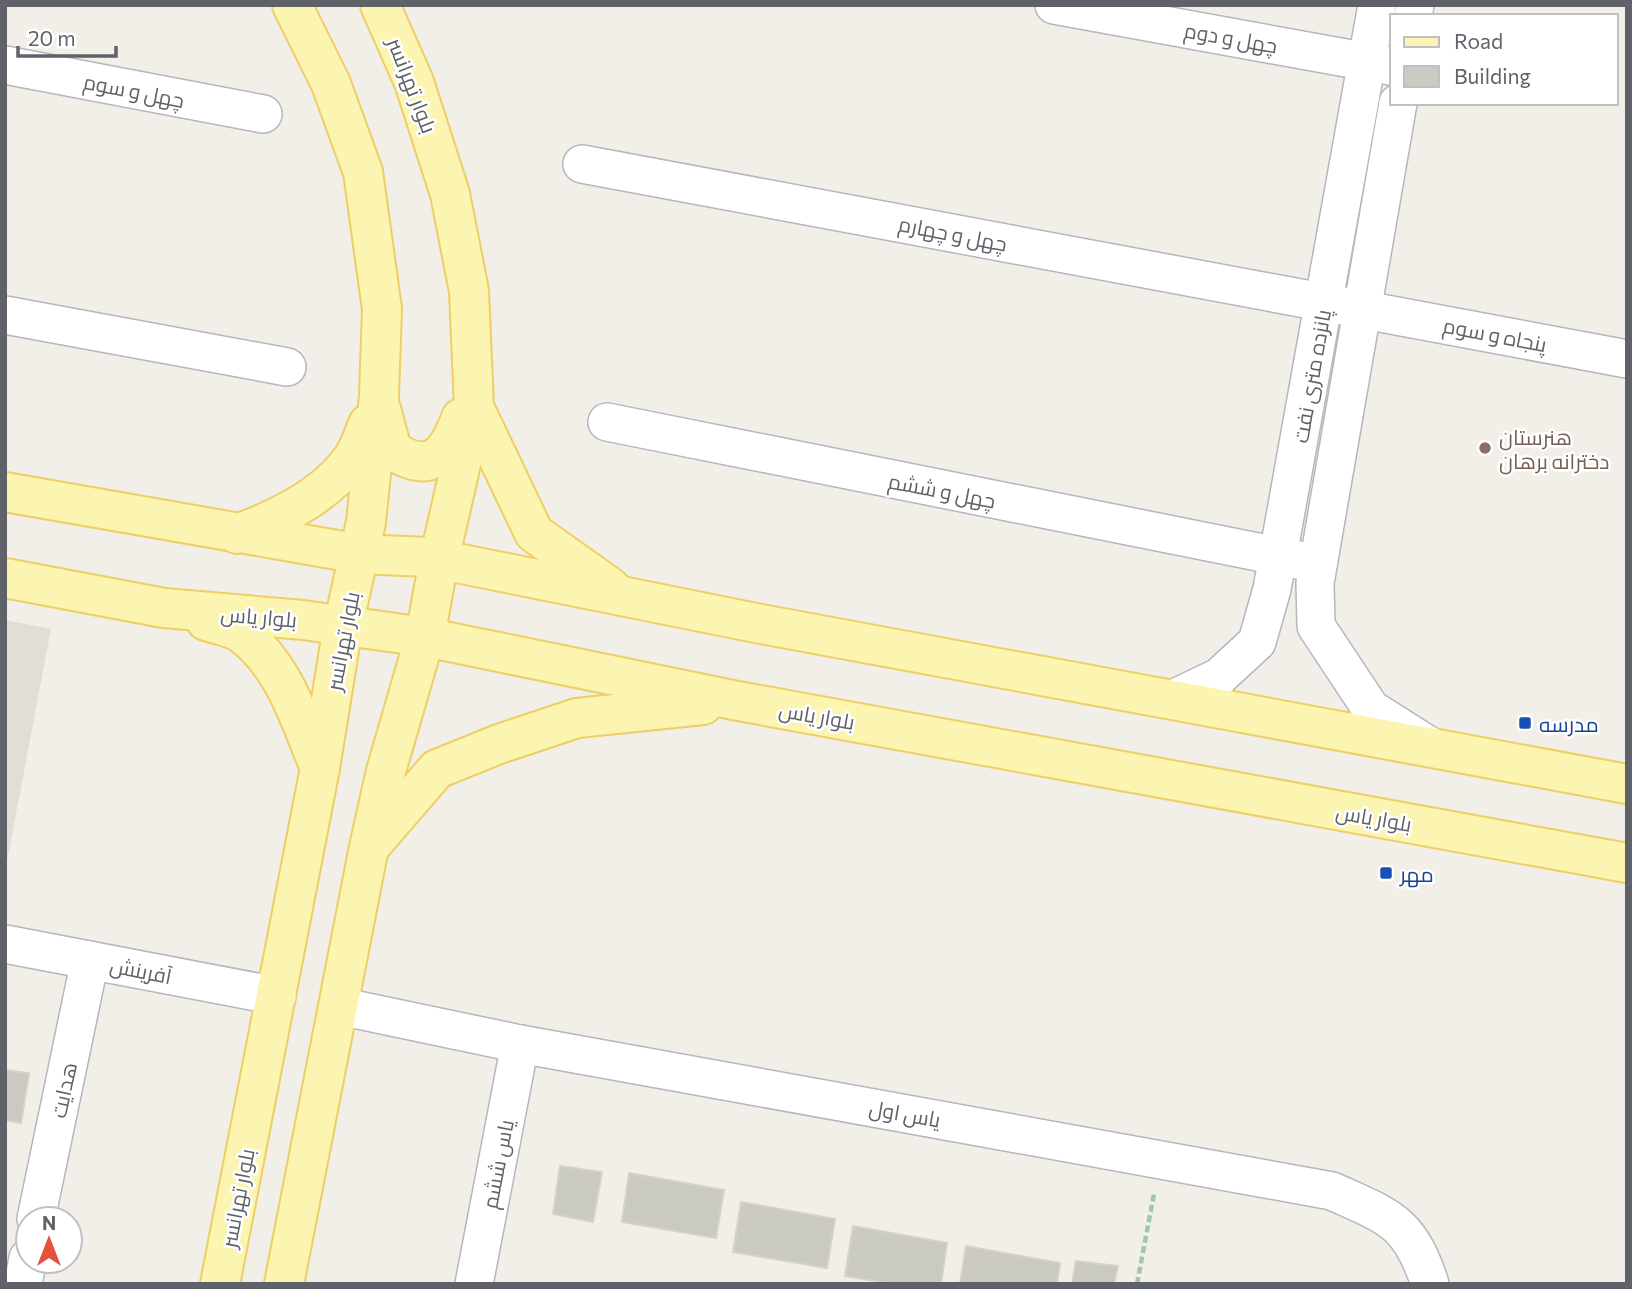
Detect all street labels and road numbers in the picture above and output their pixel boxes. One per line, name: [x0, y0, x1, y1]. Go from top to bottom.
street label: چهل و دوم: [1182, 16, 1280, 60]
street label: بلوار تهرانسر: [381, 33, 443, 137]
street label: چهل و سوم: [81, 68, 187, 115]
street label: چهل و چهارم: [896, 210, 1009, 259]
street label: پانزده متری نفت: [1287, 307, 1338, 445]
street label: پنجاه و سوم: [1440, 312, 1549, 359]
street label: چهل و ششم: [886, 467, 998, 516]
street label: بلوار تهرانسر: [320, 589, 366, 694]
street label: بلوار یاس: [220, 600, 298, 634]
street label: بلوار یاس: [777, 696, 857, 736]
street label: بلوار یاس: [1334, 798, 1414, 838]
street label: آفرینش: [107, 952, 174, 990]
street label: هدایت: [45, 1060, 81, 1120]
street label: یاس اول: [867, 1094, 943, 1134]
street label: یاس ششم: [476, 1117, 521, 1211]
street label: بلوار تهرانسر: [215, 1146, 261, 1251]

